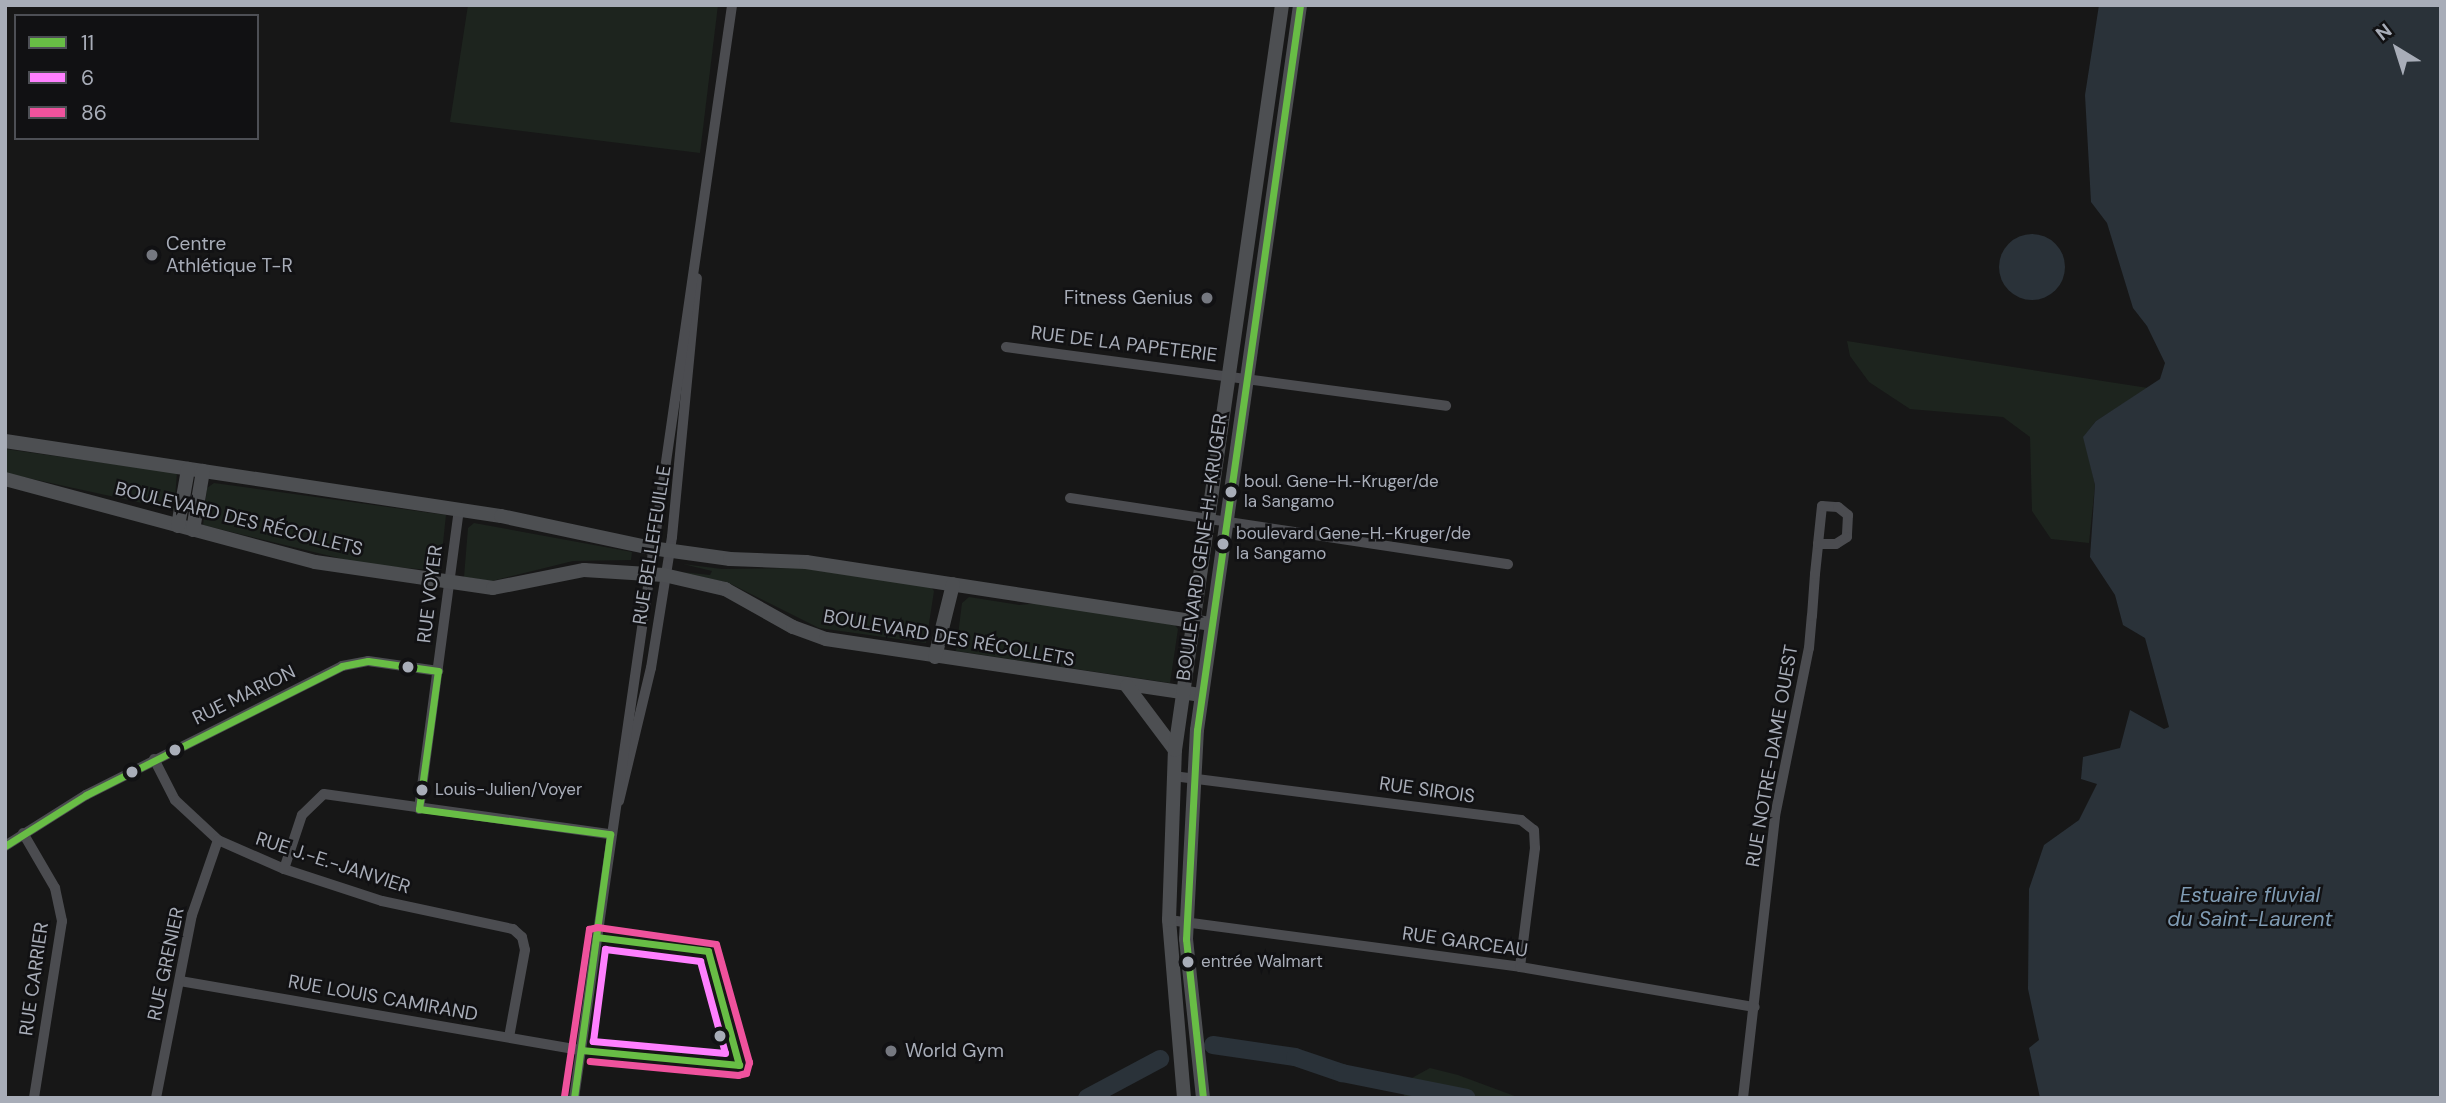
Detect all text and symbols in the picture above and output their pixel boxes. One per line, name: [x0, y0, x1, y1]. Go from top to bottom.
legend: [14, 14, 259, 140]
north arrow: [2362, 14, 2432, 84]
text: N: [2371, 18, 2397, 46]
text: 11: [81, 29, 94, 57]
text: 6: [81, 64, 94, 92]
text: 86: [81, 99, 107, 127]
place label: Centre Athlétique T-R: [166, 233, 293, 277]
marker: Centre Athlétique T-R: [144, 247, 160, 263]
place label: Fitness Genius: [1064, 287, 1193, 309]
marker: Fitness Genius: [1199, 290, 1215, 306]
street label: RUE DE LA PAPETERIE: [1029, 321, 1219, 367]
street label: BOULEVARD GENE-H.-KRUGER: [1172, 412, 1232, 682]
street label: RUE BELLEFEUILLE: [628, 464, 676, 626]
place label: boul. Gene-H.-Kruger/de la Sangamo: [1244, 472, 1439, 512]
street label: BOULEVARD DES RÉCOLLETS: [113, 477, 365, 561]
marker: boul. Gene-H.-Kruger/de la Sangamo: [1224, 485, 1238, 499]
place label: boulevard Gene-H.-Kruger/de la Sangamo: [1236, 524, 1471, 564]
marker: boulevard Gene-H.-Kruger/de la Sangamo: [1216, 537, 1230, 551]
street label: RUE VOYER: [413, 544, 447, 644]
street label: BOULEVARD DES RÉCOLLETS: [822, 605, 1076, 671]
street label: RUE NOTRE-DAME OUEST: [1741, 643, 1803, 869]
street label: RUE MARION: [189, 660, 299, 730]
unlabelled marker: [401, 660, 415, 674]
unlabelled marker: [168, 743, 182, 757]
unlabelled marker: [125, 765, 139, 779]
street label: RUE SIROIS: [1378, 772, 1476, 808]
place label: Louis-Julien/Voyer: [435, 780, 582, 800]
marker: Louis-Julien/Voyer: [415, 783, 429, 797]
street label: RUE J.-E.-JANVIER: [253, 827, 413, 899]
water label: Estuaire fluvial du Saint-Laurent: [2167, 882, 2333, 932]
street label: RUE GRENIER: [143, 905, 189, 1023]
street label: RUE CARRIER: [15, 921, 53, 1037]
street label: RUE GARCEAU: [1401, 922, 1529, 962]
place label: entrée Walmart: [1201, 952, 1323, 972]
marker: entrée Walmart: [1181, 955, 1195, 969]
street label: RUE LOUIS CAMIRAND: [286, 970, 480, 1026]
unlabelled marker: [713, 1029, 727, 1043]
place label: World Gym: [905, 1040, 1004, 1062]
marker: World Gym: [883, 1043, 899, 1059]

